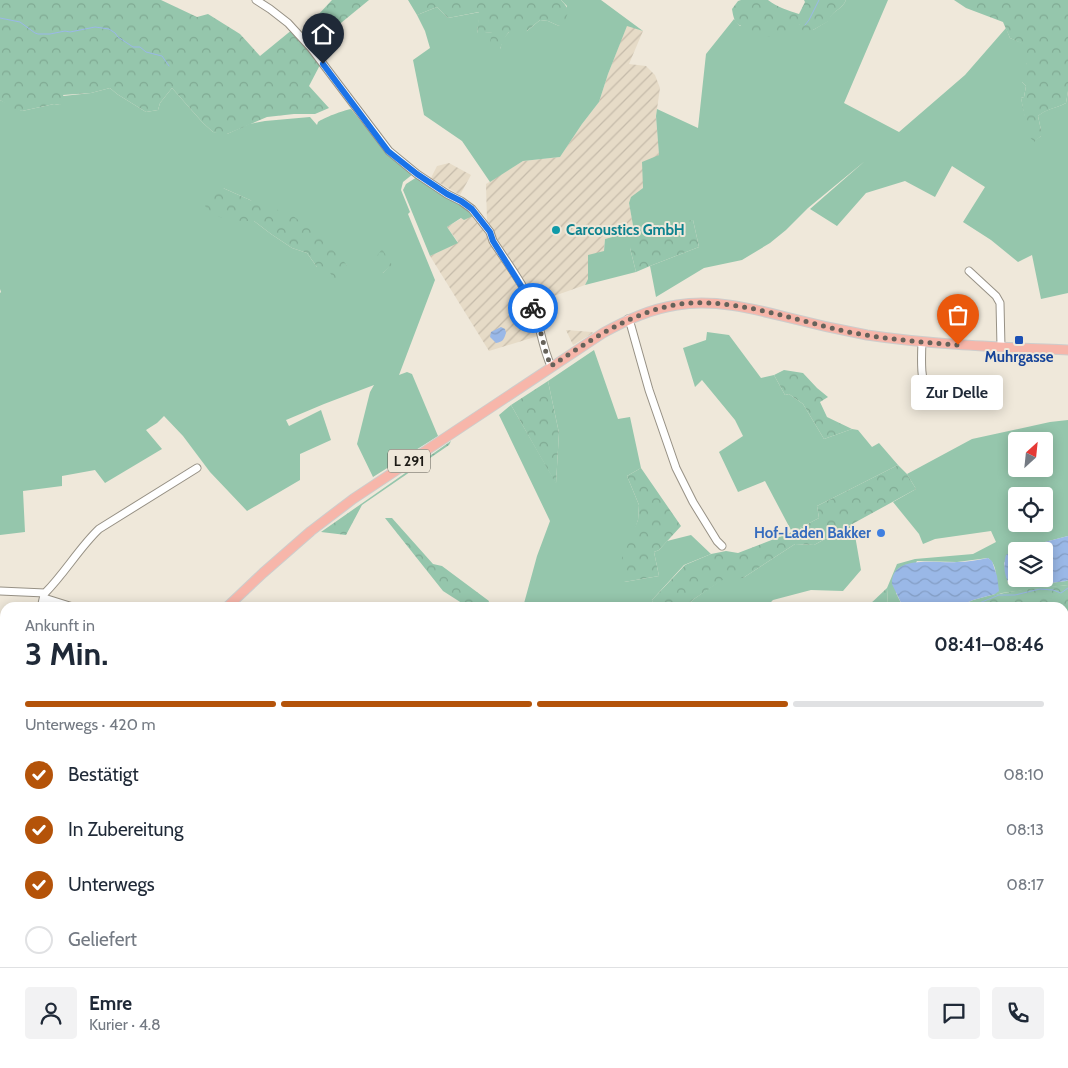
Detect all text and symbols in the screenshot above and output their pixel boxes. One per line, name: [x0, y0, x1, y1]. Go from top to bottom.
pin: [302, 13, 344, 64]
icon: home: [309, 20, 337, 48]
place label: Carcoustics GmbH: [566, 221, 685, 239]
marker: Carcoustics GmbH: [550, 224, 562, 236]
courier: [508, 283, 558, 333]
icon: bike: [519, 294, 547, 322]
pin: [937, 294, 979, 345]
icon: bag: [944, 301, 972, 329]
marker: Muhrgasse: [1013, 334, 1025, 346]
place label: Muhrgasse: [984, 348, 1054, 366]
callout: Zur Delle: [912, 375, 1004, 410]
text: Zur Delle: [926, 383, 988, 402]
north arrow: [1008, 432, 1052, 478]
map controls: [1008, 432, 1053, 587]
road number: L 291: [388, 450, 430, 472]
button: locate: [1008, 487, 1053, 532]
place label: Hof-Laden Bakker: [754, 524, 871, 542]
marker: Hof-Laden Bakker: [875, 527, 887, 539]
button: layers: [1008, 542, 1053, 587]
text: Ankunft in: [25, 616, 95, 635]
text: 08:41–08:46: [934, 633, 1044, 656]
text: 3 Min.: [25, 634, 108, 673]
text: Unterwegs · 420 m: [25, 715, 155, 734]
icon: check: [25, 761, 53, 789]
text: Bestätigt: [68, 763, 139, 786]
text: 08:10: [1003, 765, 1044, 784]
icon: check: [25, 816, 53, 844]
text: In Zubereitung: [68, 818, 184, 841]
text: 08:13: [1006, 820, 1044, 839]
icon: check: [25, 871, 53, 899]
text: Unterwegs: [68, 873, 155, 896]
text: 08:17: [1007, 875, 1044, 894]
text: Geliefert: [68, 928, 137, 951]
button: person: [25, 987, 77, 1039]
button: chat: [928, 987, 980, 1039]
button: phone: [992, 987, 1044, 1039]
text: Emre: [89, 992, 132, 1015]
text: Kurier · 4.8: [89, 1015, 161, 1034]

